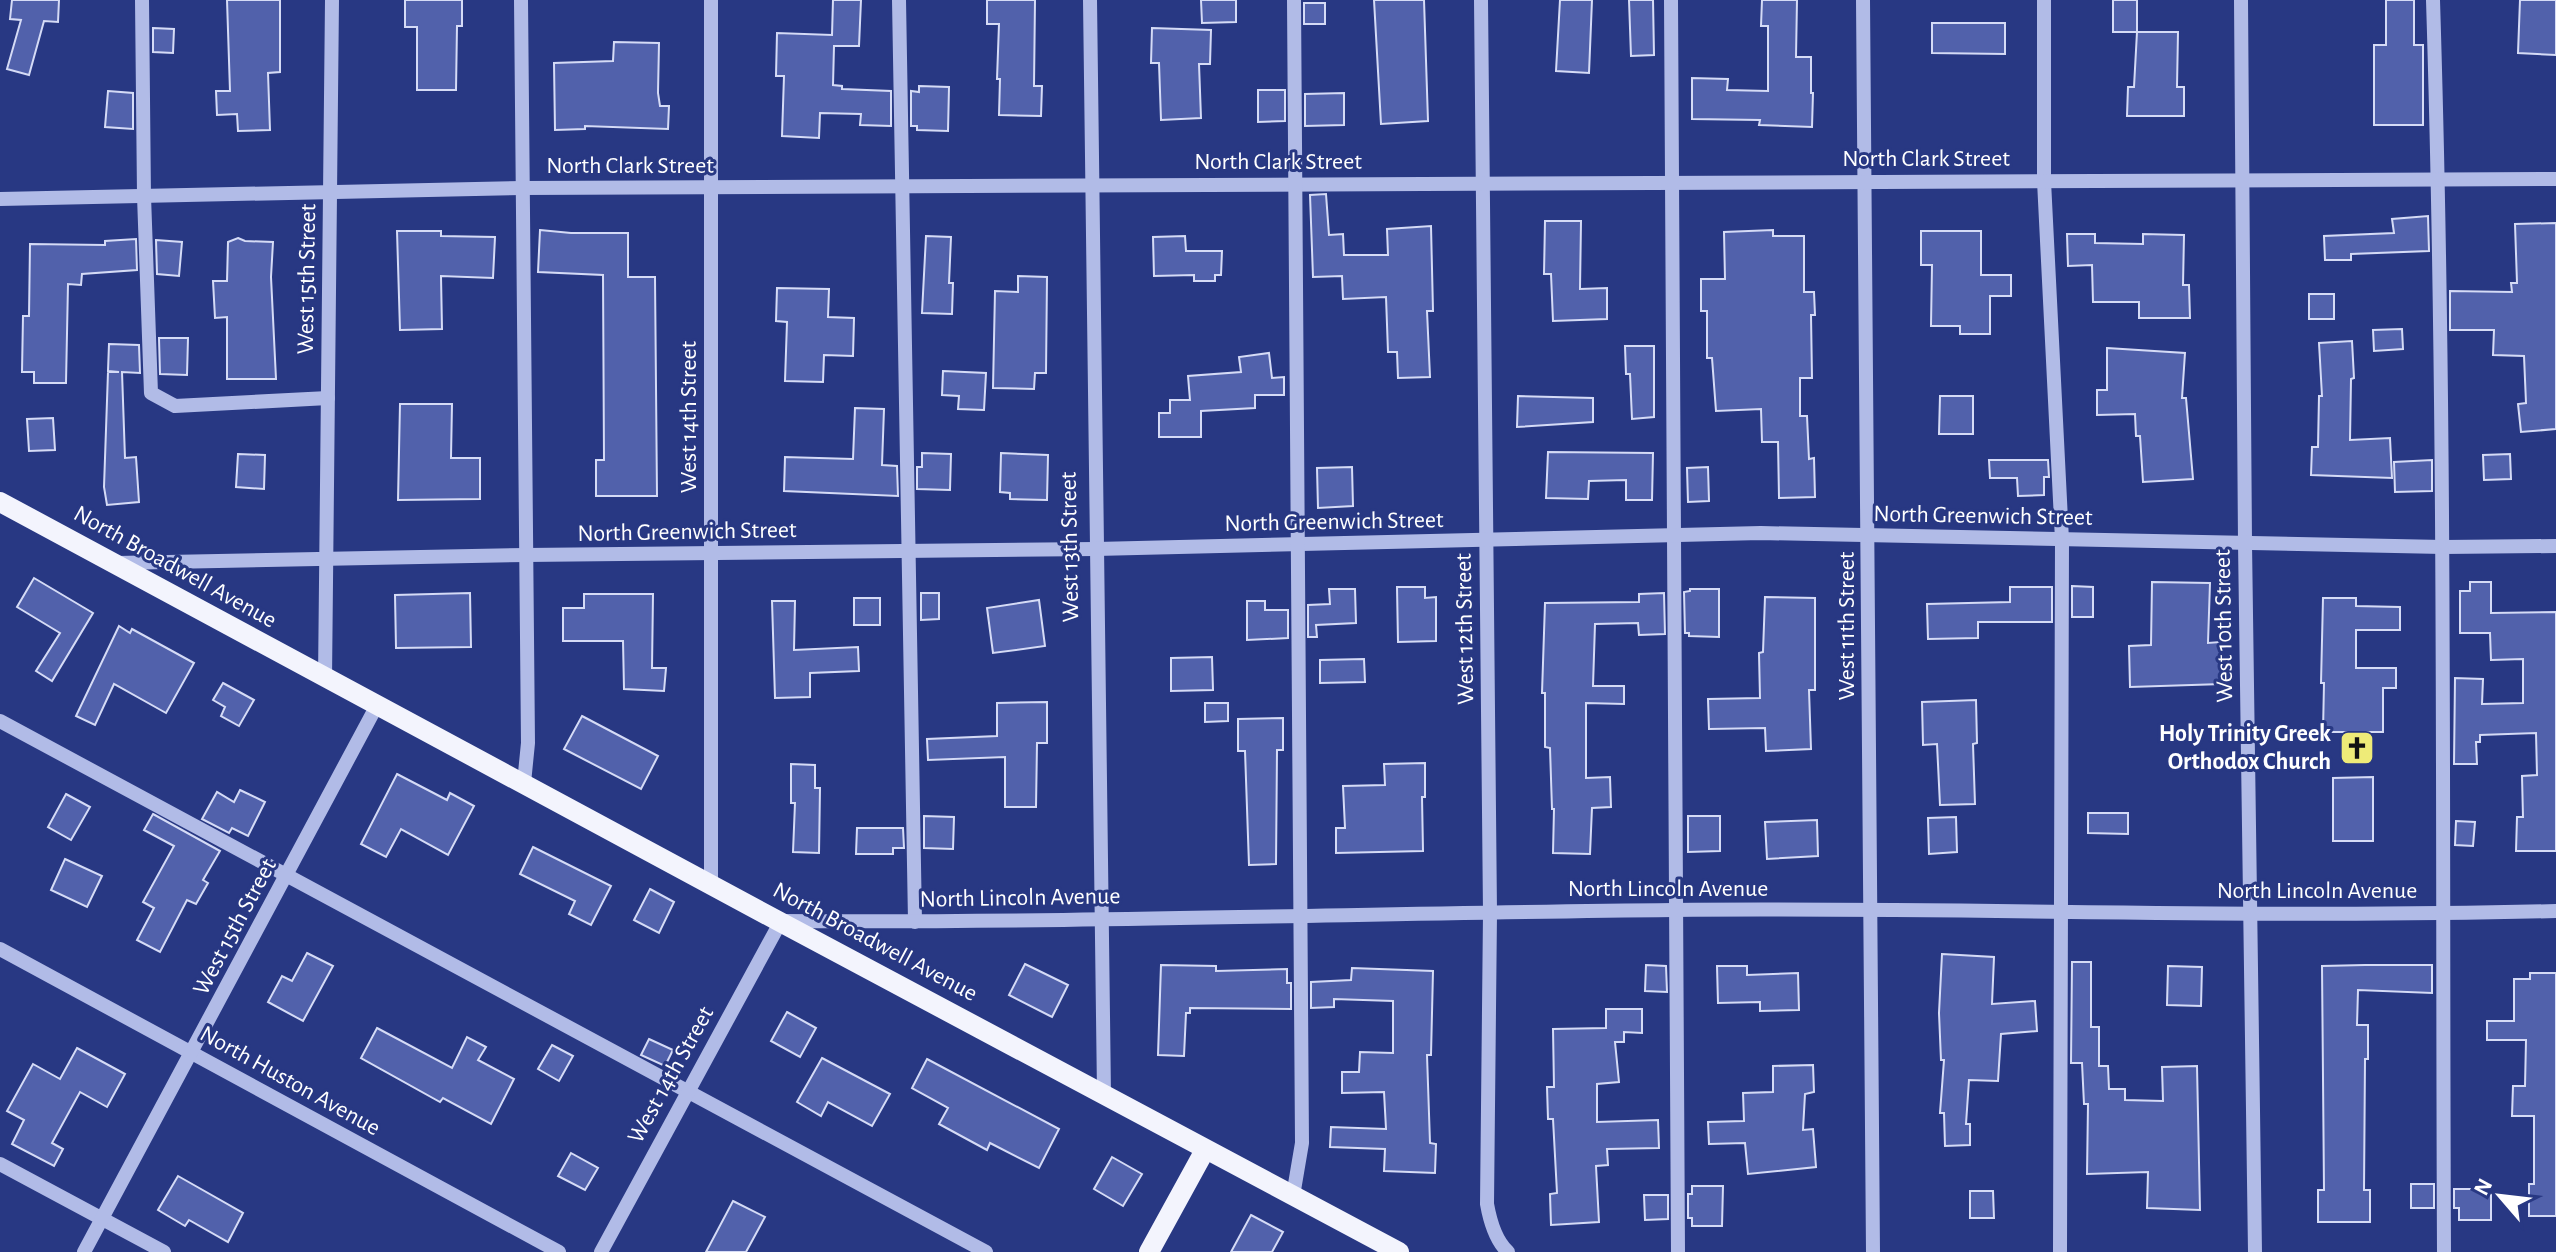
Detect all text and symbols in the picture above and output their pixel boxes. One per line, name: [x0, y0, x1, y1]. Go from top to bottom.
street label: North Clark Street: [1842, 147, 2010, 171]
street label: North Clark Street: [1194, 150, 1362, 174]
street label: North Clark Street: [546, 154, 714, 178]
street label: West 15th Street: [294, 203, 320, 355]
street label: West 14th Street: [677, 340, 701, 493]
street label: West 13th Street: [1057, 471, 1083, 623]
street label: North Broadwell Avenue: [70, 501, 280, 633]
street label: North Greenwich Street: [1873, 502, 2093, 530]
street label: North Greenwich Street: [1224, 508, 1444, 536]
street label: North Greenwich Street: [577, 518, 797, 546]
street label: West 10th Street: [2211, 549, 2237, 703]
street label: West 11th Street: [1835, 551, 1859, 701]
street label: West 12th Street: [1452, 553, 1478, 705]
place label: Holy Trinity Greek Orthodox Church: [2159, 722, 2331, 774]
church icon: Holy Trinity Greek Orthodox Church: [2338, 729, 2376, 767]
street label: West 15th Street: [189, 854, 281, 999]
street label: North Lincoln Avenue: [1568, 877, 1768, 901]
street label: North Broadwell Avenue: [769, 878, 981, 1006]
street label: North Lincoln Avenue: [2217, 879, 2417, 903]
street label: North Lincoln Avenue: [919, 884, 1121, 912]
street label: West 14th Street: [624, 1002, 719, 1147]
street label: North Huston Avenue: [196, 1022, 384, 1140]
north arrow: [2460, 1156, 2540, 1236]
text: N: [2470, 1175, 2497, 1199]

